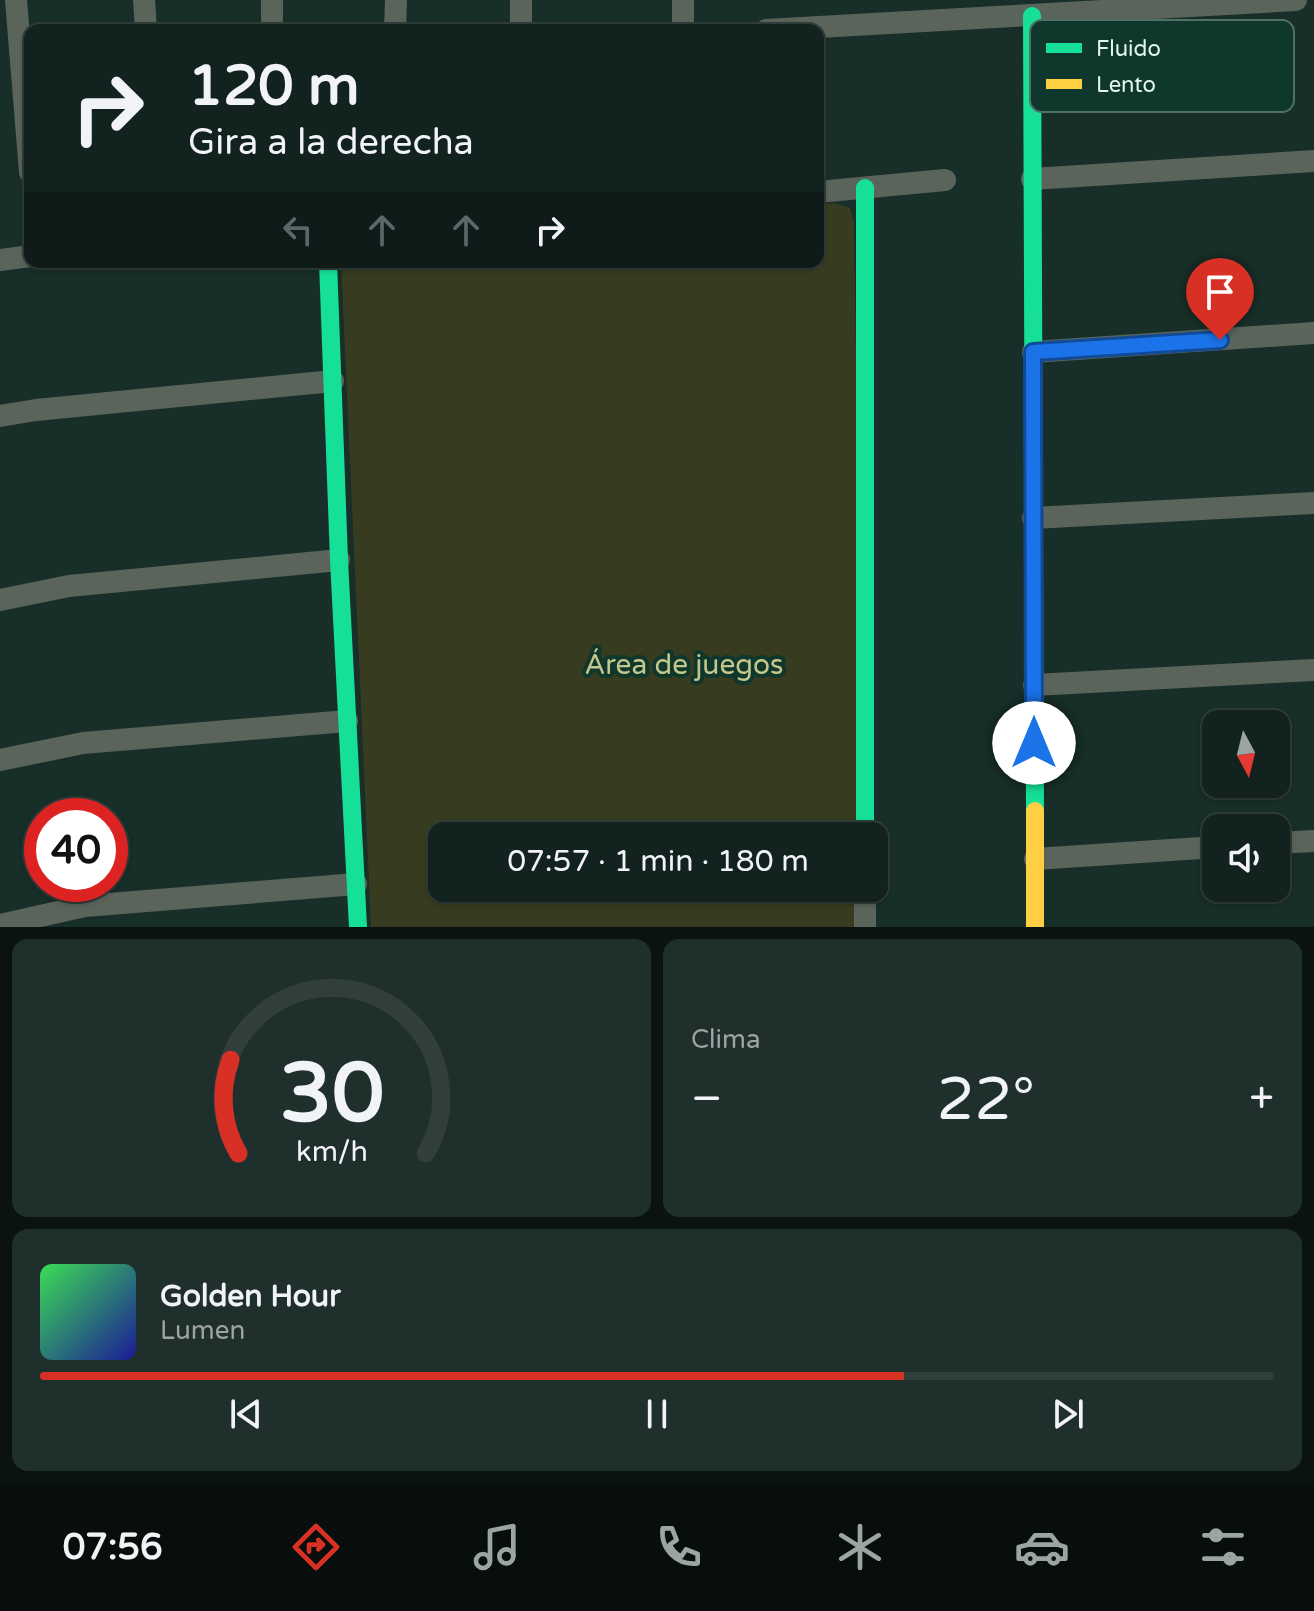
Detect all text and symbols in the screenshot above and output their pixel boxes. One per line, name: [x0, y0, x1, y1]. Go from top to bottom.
legend: [1030, 20, 1294, 112]
text: Fluido: [1096, 36, 1161, 62]
text: 120 m: [188, 53, 359, 120]
icon: right: [56, 56, 160, 160]
text: Lento: [1096, 72, 1156, 98]
text: Gira a la derecha: [188, 121, 474, 164]
icon: left: [276, 208, 320, 252]
icon: ahead: [360, 208, 404, 252]
icon: ahead: [444, 208, 488, 252]
icon: right: [528, 208, 572, 252]
pin: [1186, 258, 1254, 340]
icon: arrive: [1198, 270, 1242, 314]
park label: Área de juegos: [585, 648, 783, 682]
position arrow: [992, 701, 1076, 785]
north arrow: [1202, 710, 1290, 798]
map controls: [1202, 710, 1290, 902]
speed limit sign: 40: [24, 798, 128, 902]
button: sound: [1202, 814, 1290, 902]
text: 07:57 · 1 min · 180 m: [507, 843, 809, 880]
text: Clima: [691, 1024, 761, 1055]
text: 30: [279, 1044, 384, 1144]
text: 22°: [937, 1064, 1035, 1136]
text: −: [691, 1073, 722, 1126]
text: +: [1249, 1073, 1274, 1126]
text: km/h: [296, 1135, 367, 1169]
text: Golden Hour: [160, 1278, 341, 1315]
text: Lumen: [160, 1315, 245, 1346]
icon: previous: [224, 1392, 268, 1436]
icon: pause: [635, 1392, 679, 1436]
icon: next: [1046, 1392, 1090, 1436]
icon: directions: [288, 1519, 344, 1575]
icon: music: [469, 1519, 525, 1575]
icon: phone: [651, 1519, 707, 1575]
icon: climate: [832, 1519, 888, 1575]
icon: car: [1014, 1519, 1070, 1575]
icon: filters: [1195, 1519, 1251, 1575]
text: 07:56: [63, 1526, 163, 1569]

